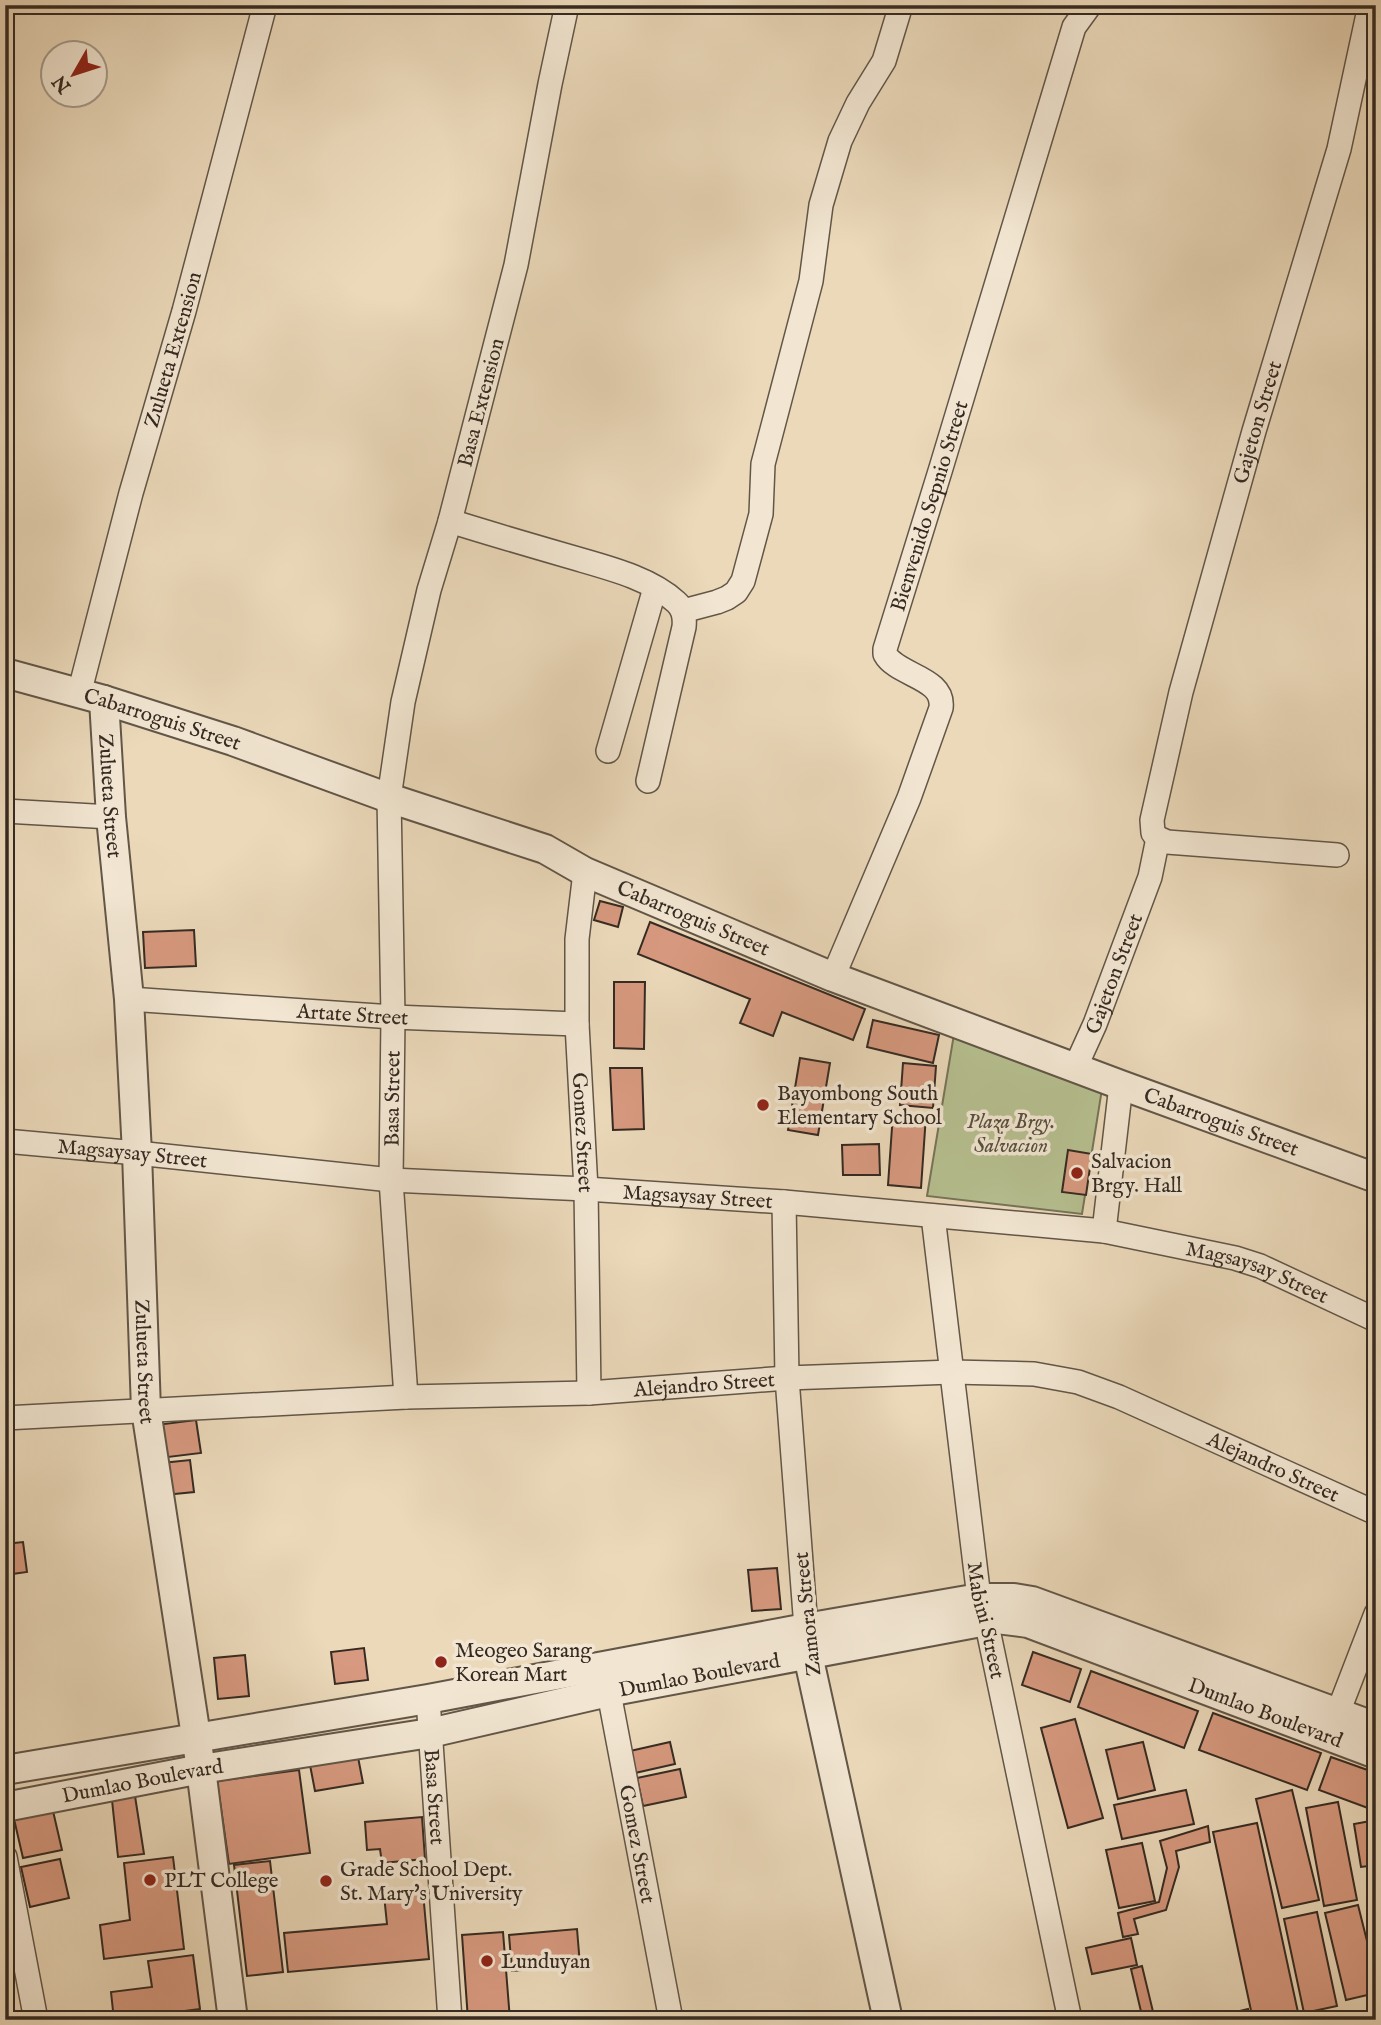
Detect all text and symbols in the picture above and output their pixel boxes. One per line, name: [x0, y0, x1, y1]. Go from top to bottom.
north arrow: [38, 38, 108, 108]
text: N: [47, 69, 77, 98]
street label: Zulueta Extension: [139, 269, 209, 431]
street label: Basa Extension: [452, 336, 512, 470]
street label: Gajeton Street: [1228, 358, 1289, 487]
street label: Bienvenido Sepnio Street: [885, 398, 976, 615]
street label: Cabarroguis Street: [81, 683, 244, 758]
street label: Zulueta Street: [91, 733, 127, 860]
street label: Cabarroguis Street: [612, 875, 773, 964]
street label: Gajeton Street: [1080, 910, 1150, 1039]
street label: Artate Street: [295, 998, 409, 1033]
street label: Basa Street: [379, 1050, 408, 1147]
street label: Gomez Street: [565, 1072, 598, 1193]
place label: Bayombong South Elementary School: [777, 1081, 942, 1132]
street label: Cabarroguis Street: [1139, 1082, 1302, 1164]
marker: Bayombong South Elementary School: [755, 1097, 771, 1113]
park label: Plaza Brgy. Salvacion: [967, 1109, 1055, 1160]
street label: Magsaysay Street: [56, 1134, 208, 1175]
place label: Salvacion Brgy. Hall: [1091, 1149, 1182, 1200]
marker: Salvacion Brgy. Hall: [1069, 1165, 1085, 1181]
street label: Magsaysay Street: [622, 1179, 773, 1216]
street label: Magsaysay Street: [1183, 1236, 1332, 1311]
street label: Zulueta Street: [127, 1299, 160, 1426]
street label: Alejandro Street: [631, 1367, 776, 1405]
street label: Alejandro Street: [1202, 1426, 1343, 1510]
street label: Zamora Street: [789, 1550, 828, 1677]
street label: Mabini Street: [960, 1560, 1010, 1682]
place label: Meogeo Sarang Korean Mart: [455, 1638, 592, 1689]
street label: Dumlao Boulevard: [617, 1648, 783, 1705]
marker: Meogeo Sarang Korean Mart: [433, 1654, 449, 1670]
street label: Dumlao Boulevard: [1184, 1672, 1347, 1756]
street label: Basa Street: [416, 1748, 450, 1846]
street label: Dumlao Boulevard: [60, 1754, 226, 1811]
street label: Gomez Street: [612, 1783, 661, 1906]
place label: Grade School Dept. St. Mary's University: [340, 1857, 523, 1908]
place label: PLT College: [164, 1868, 279, 1895]
marker: PLT College: [142, 1872, 158, 1888]
marker: Grade School Dept. St. Mary's University: [318, 1873, 334, 1889]
place label: Lunduyan: [501, 1949, 591, 1976]
marker: Lunduyan: [479, 1953, 495, 1969]

